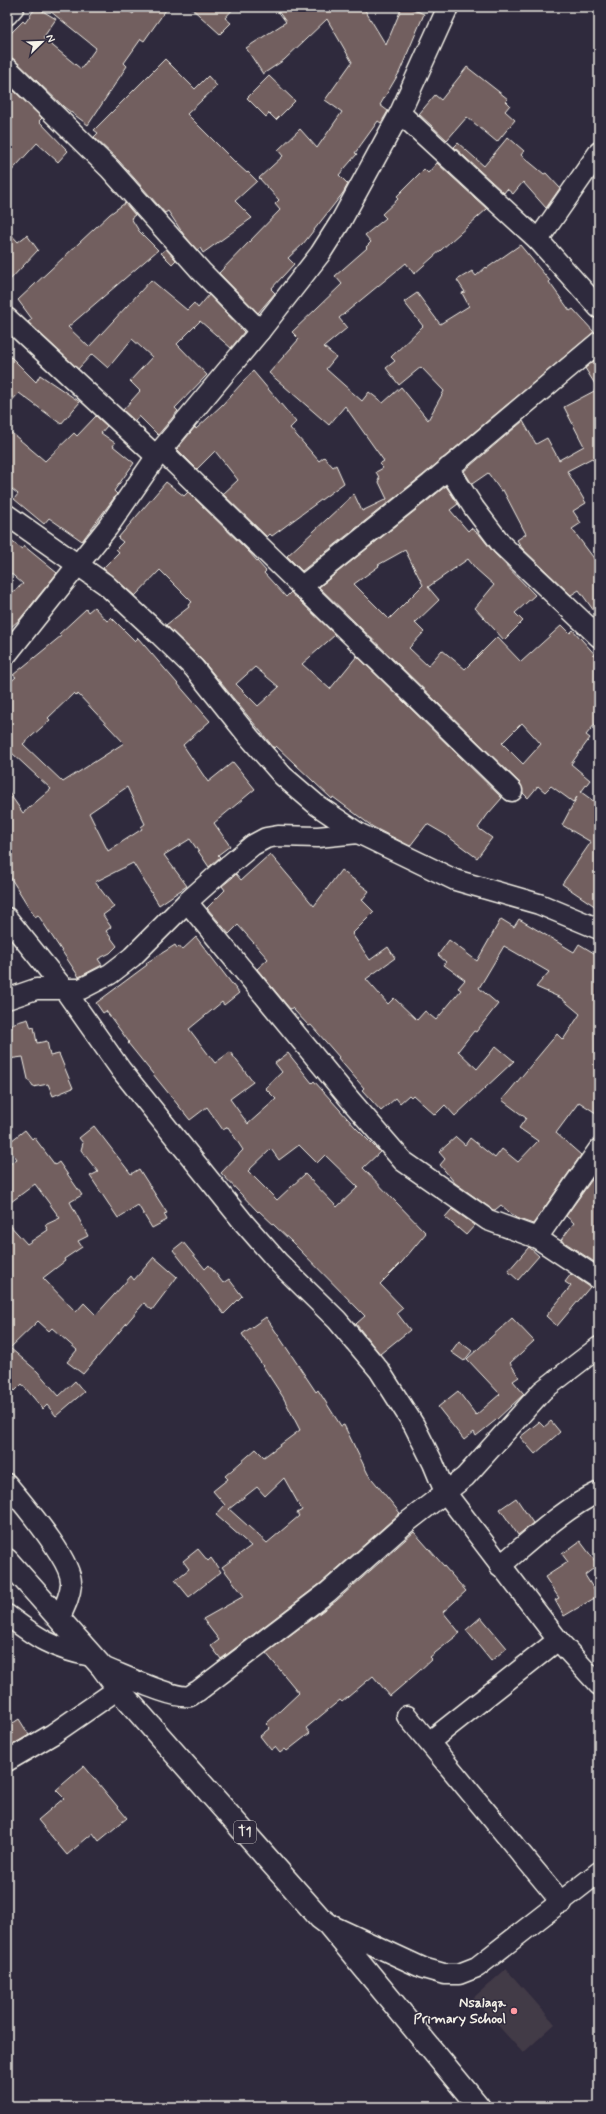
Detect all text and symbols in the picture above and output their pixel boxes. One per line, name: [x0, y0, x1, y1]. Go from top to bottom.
north arrow: [22, 22, 62, 62]
text: N: [42, 32, 58, 45]
road number: T1: [234, 1821, 256, 1843]
place label: Nsalaga Primary School: [413, 1994, 507, 2028]
marker: Nsalaga Primary School: [509, 2006, 519, 2016]

